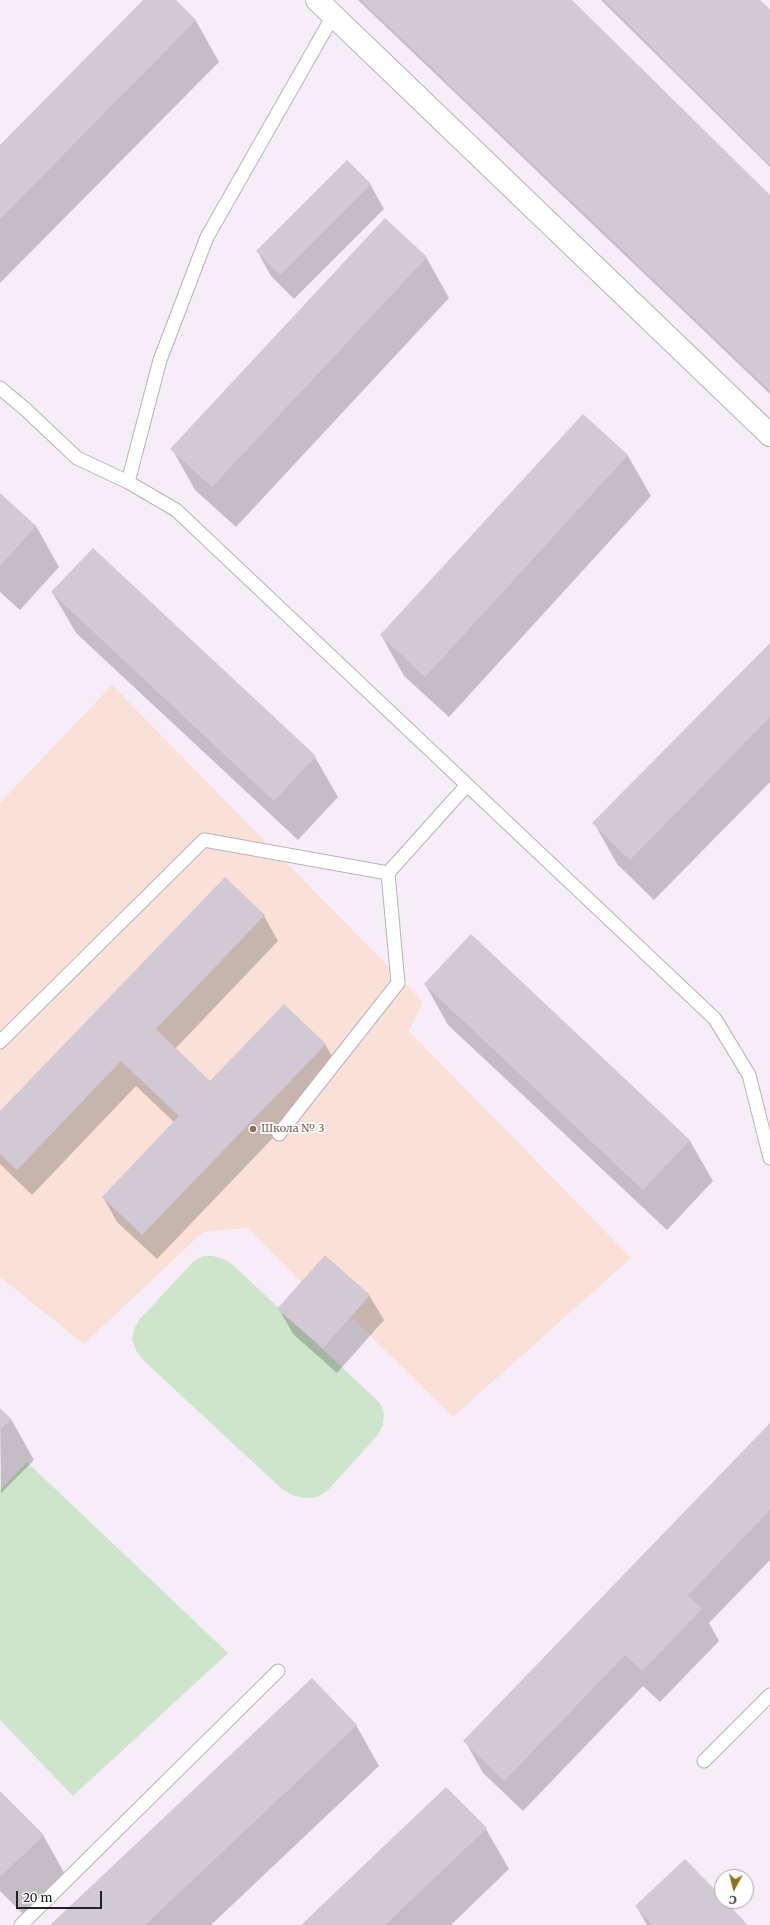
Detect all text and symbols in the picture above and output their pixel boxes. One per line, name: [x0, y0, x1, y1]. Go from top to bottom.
place label: Школа № 3: [261, 1122, 325, 1136]
marker: Школа № 3: [248, 1124, 258, 1134]
north arrow: [714, 1869, 754, 1909]
scale bar: [18, 1883, 104, 1909]
text: 20 m: [23, 1890, 52, 1905]
text: С: [728, 1893, 737, 1907]

